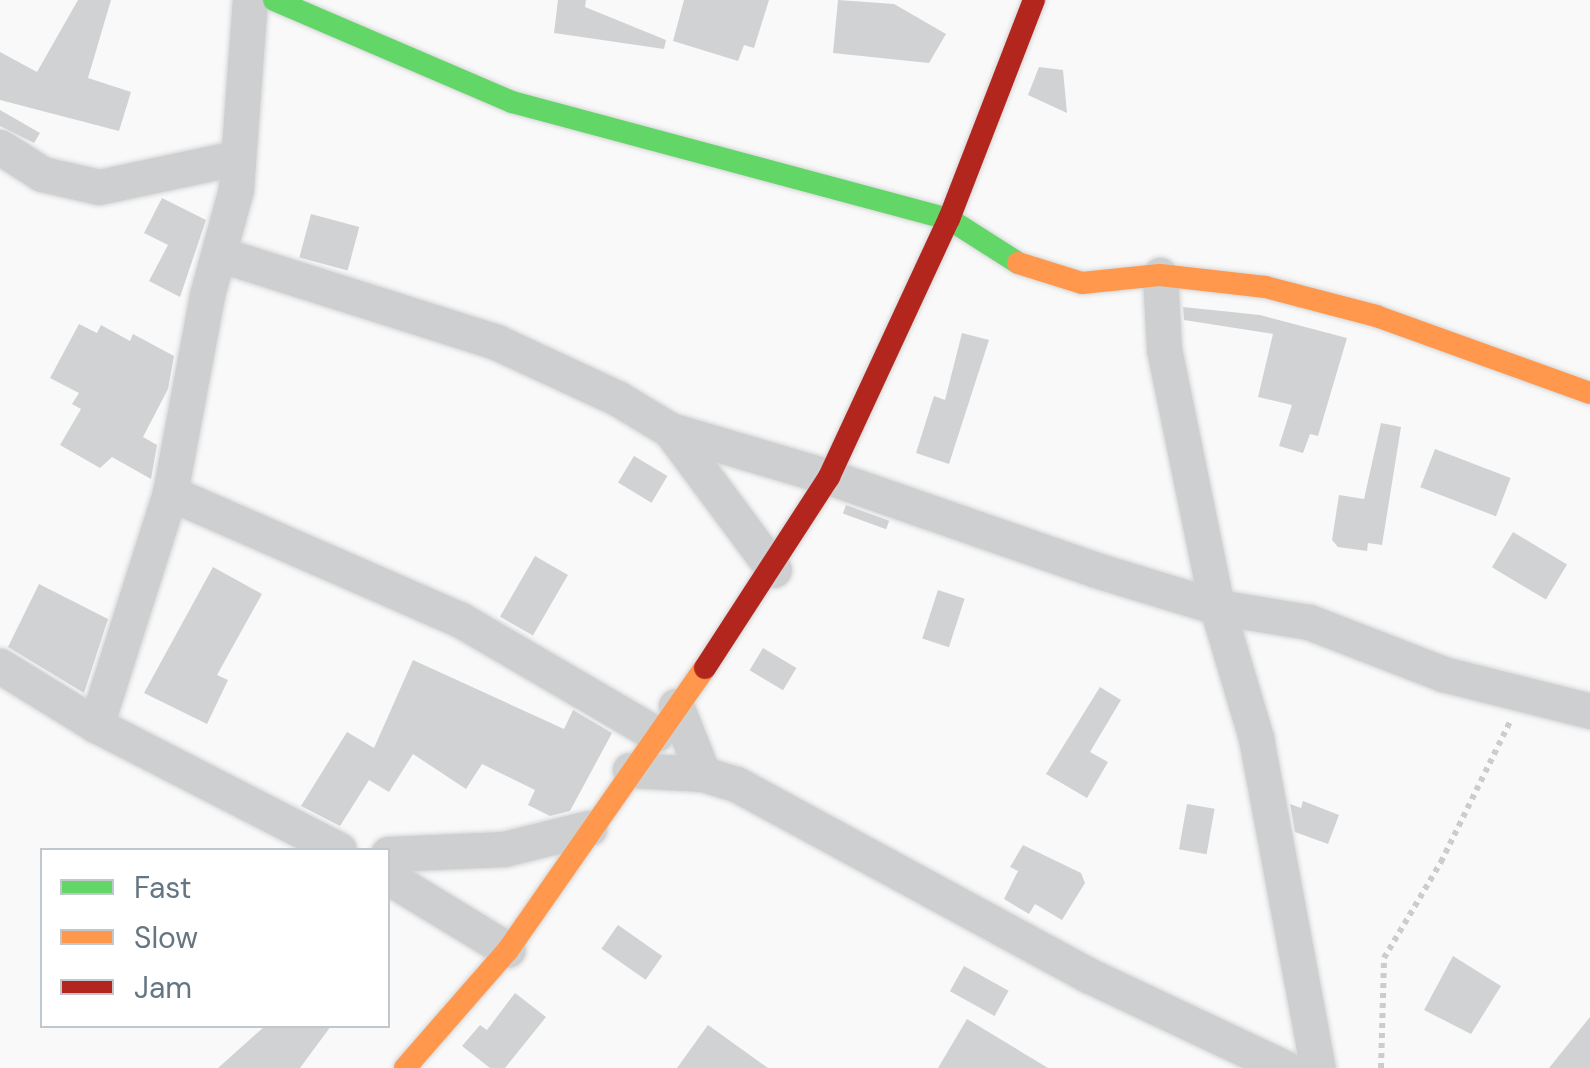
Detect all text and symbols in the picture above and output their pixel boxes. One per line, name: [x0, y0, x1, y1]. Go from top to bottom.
legend: [40, 848, 390, 1028]
text: Fast: [134, 868, 192, 907]
text: Slow: [134, 918, 198, 957]
text: Jam: [134, 968, 192, 1007]

